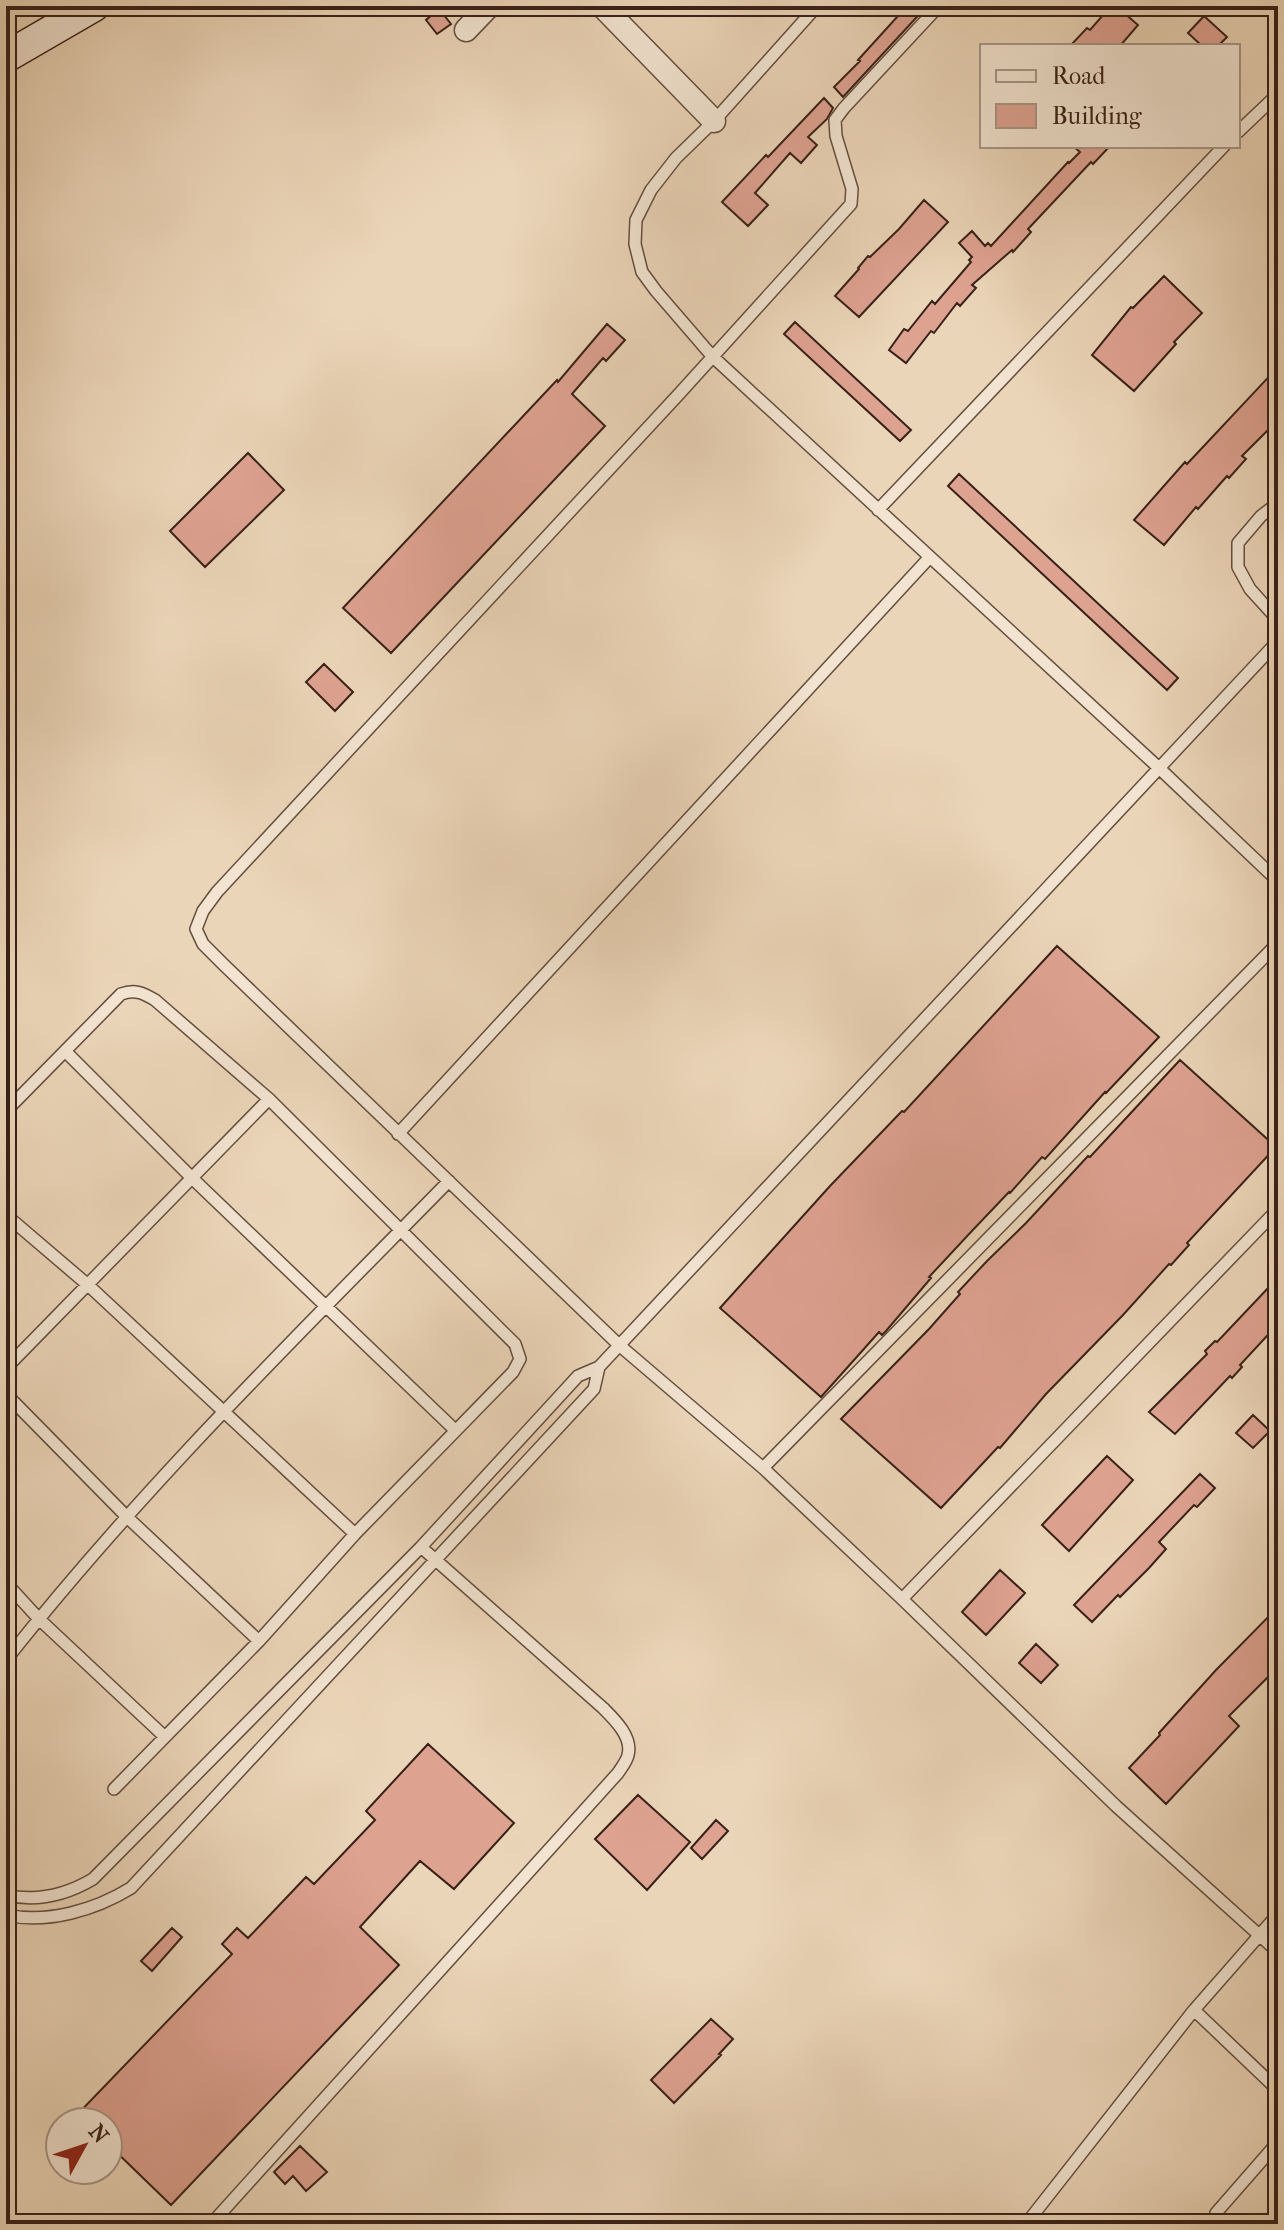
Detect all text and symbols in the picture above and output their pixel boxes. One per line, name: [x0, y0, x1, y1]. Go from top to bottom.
legend: [980, 44, 1240, 148]
text: Road: [1052, 62, 1106, 90]
text: Building: [1052, 102, 1143, 130]
north arrow: [44, 2106, 124, 2186]
text: N: [83, 2119, 114, 2149]

